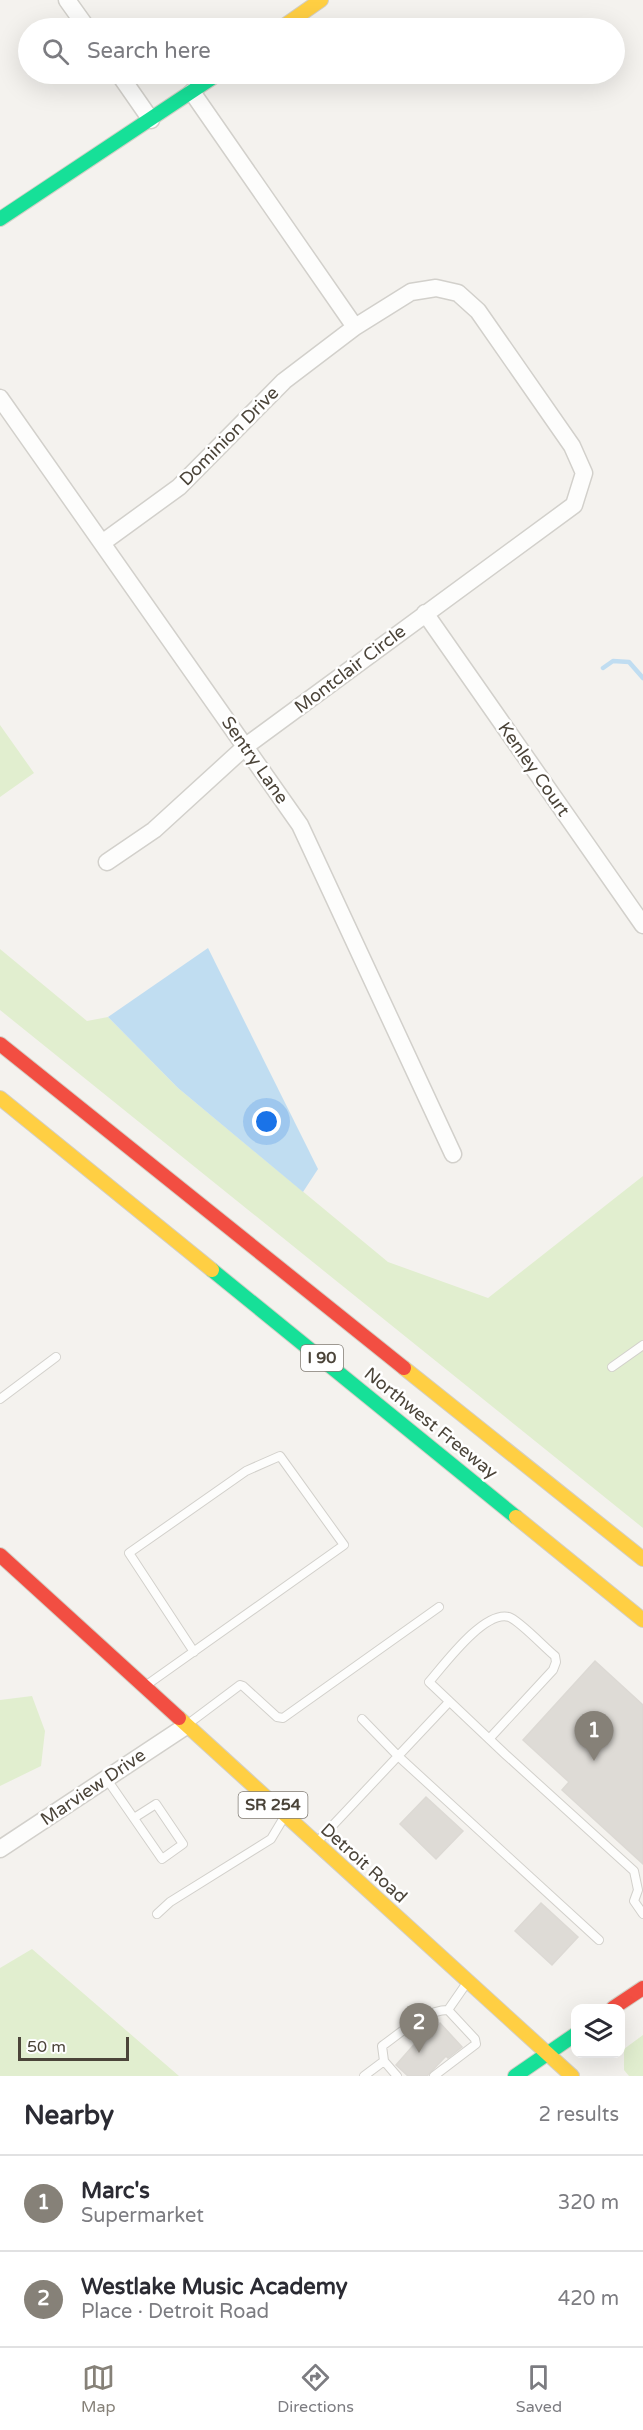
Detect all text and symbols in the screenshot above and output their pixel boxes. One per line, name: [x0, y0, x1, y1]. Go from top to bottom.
search box: [18, 18, 625, 84]
icon: search: [39, 35, 72, 68]
text: Search here: [87, 38, 211, 64]
street label: Dominion Drive: [175, 382, 283, 490]
street label: Montclair Circle: [290, 620, 410, 718]
street label: Sentry Lane: [217, 712, 293, 808]
street label: Kenley Court: [493, 718, 575, 820]
your location: [252, 1107, 281, 1136]
road number: I 90: [301, 1345, 343, 1371]
street label: Northwest Freeway: [360, 1362, 502, 1484]
pin: 1: [574, 1712, 614, 1761]
street label: Marview Drive: [36, 1744, 150, 1830]
road number: SR 254: [238, 1792, 308, 1818]
street label: Detroit Road: [316, 1818, 412, 1908]
pin: 2: [400, 2004, 438, 2053]
map controls: [571, 2004, 625, 2058]
button: layers: [571, 2004, 625, 2058]
scale bar: [18, 2034, 129, 2062]
text: 50 m: [27, 2037, 66, 2057]
text: Nearby: [24, 2100, 114, 2131]
text: 2 results: [539, 2103, 619, 2127]
text: Marc's: [81, 2178, 150, 2204]
text: 1: [37, 2191, 50, 2215]
text: 320 m: [558, 2191, 619, 2215]
text: Supermarket: [81, 2204, 204, 2228]
text: Westlake Music Academy: [81, 2274, 348, 2300]
text: 2: [37, 2287, 50, 2311]
text: 420 m: [558, 2287, 619, 2311]
text: Place · Detroit Road: [81, 2300, 269, 2324]
tab: Map: [81, 2361, 115, 2417]
tab: Directions: [277, 2361, 354, 2417]
tab: Saved: [516, 2361, 562, 2417]

